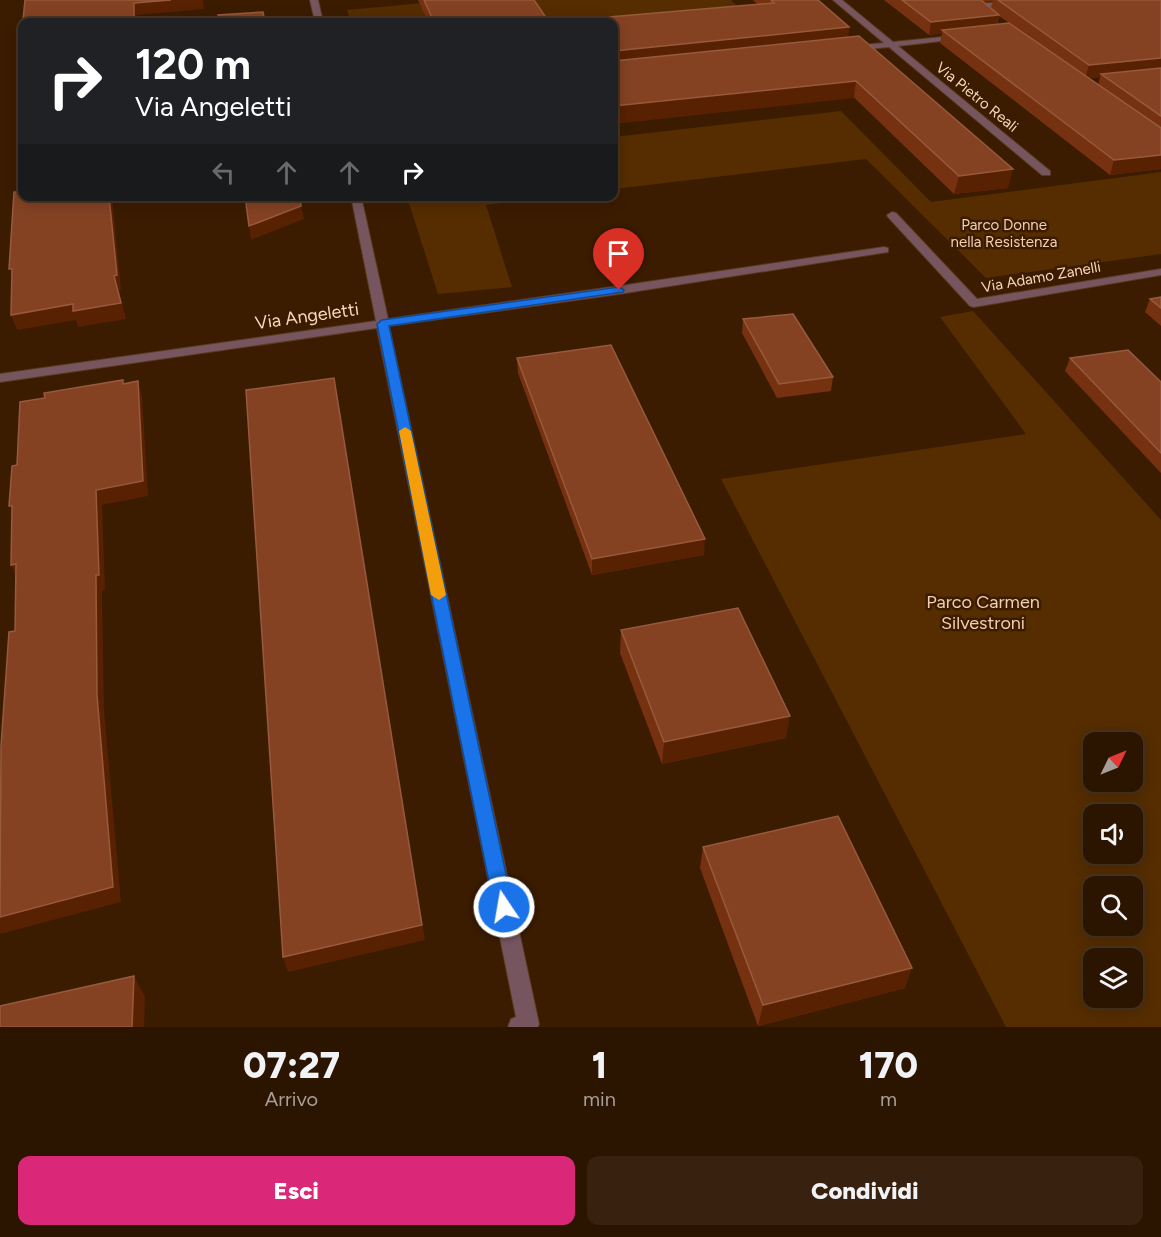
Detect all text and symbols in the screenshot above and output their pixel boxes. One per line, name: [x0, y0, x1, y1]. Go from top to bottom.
text: 120 m: [135, 39, 251, 90]
icon: right: [36, 42, 114, 120]
street label: Via Pietro Reali: [932, 58, 1022, 136]
text: Via Angeletti: [135, 90, 292, 123]
icon: left: [207, 156, 240, 189]
icon: ahead: [270, 156, 303, 189]
icon: ahead: [333, 156, 366, 189]
icon: right: [396, 156, 429, 189]
park label: Parco Donne nella Resistenza: [951, 216, 1057, 251]
pin: [593, 228, 644, 290]
icon: arrive: [602, 237, 635, 270]
street label: Via Adamo Zanelli: [980, 258, 1102, 296]
street label: Via Angeletti: [254, 298, 360, 334]
park label: Parco Carmen Silvestroni: [926, 591, 1040, 634]
north arrow: [1083, 732, 1143, 792]
map controls: [1083, 732, 1143, 1008]
button: sound: [1083, 804, 1143, 864]
position arrow: [472, 875, 536, 939]
button: search: [1083, 876, 1143, 936]
button: layers: [1083, 948, 1143, 1008]
text: 07:27: [243, 1044, 340, 1087]
text: 1: [592, 1044, 607, 1087]
text: 170: [859, 1044, 918, 1087]
text: Arrivo: [265, 1087, 318, 1111]
text: min: [583, 1087, 616, 1111]
text: m: [880, 1087, 897, 1111]
button: Esci: [18, 1156, 575, 1225]
button: Condividi: [587, 1156, 1143, 1225]

